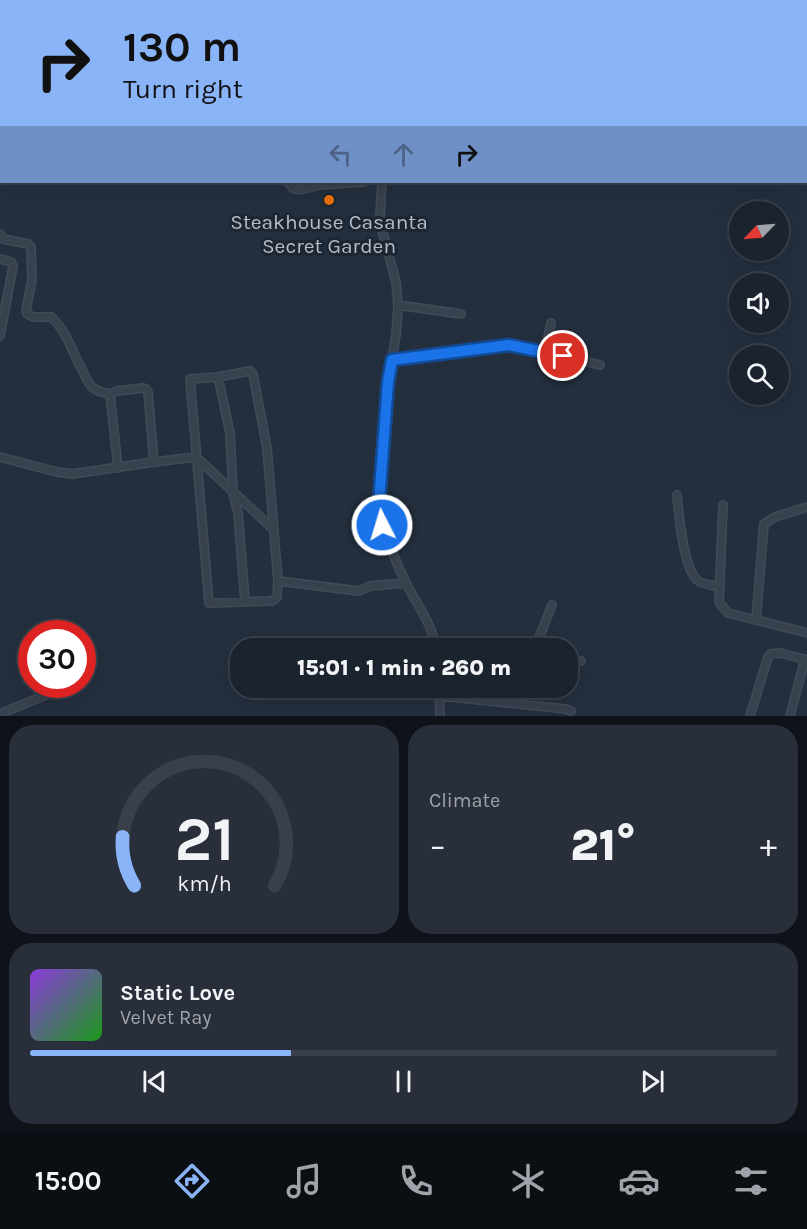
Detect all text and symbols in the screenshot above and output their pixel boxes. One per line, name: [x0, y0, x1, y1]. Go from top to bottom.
text: 130 m: [123, 22, 241, 72]
icon: right: [24, 24, 102, 102]
text: Turn right: [123, 73, 243, 105]
icon: left: [324, 138, 357, 171]
icon: ahead: [387, 138, 420, 171]
icon: right: [450, 138, 483, 171]
marker: Steakhouse Casanta Secret Garden: [322, 193, 336, 207]
north arrow: [729, 201, 789, 261]
map controls: [729, 201, 789, 405]
place label: Steakhouse Casanta Secret Garden: [230, 210, 428, 258]
button: sound: [729, 273, 789, 333]
pin: [537, 330, 588, 381]
icon: arrive: [546, 339, 579, 372]
button: search: [729, 345, 789, 405]
position arrow: [350, 493, 414, 557]
speed limit sign: 30: [18, 620, 96, 698]
text: 15:01 · 1 min · 260 m: [297, 655, 511, 681]
text: Climate: [429, 789, 500, 812]
text: 21: [174, 803, 234, 876]
text: 21°: [570, 819, 636, 871]
text: −: [429, 826, 446, 864]
text: +: [760, 826, 777, 864]
text: km/h: [177, 872, 231, 897]
text: Static Love: [120, 980, 235, 1006]
text: Velvet Ray: [120, 1006, 212, 1029]
icon: previous: [138, 1065, 171, 1098]
icon: pause: [387, 1065, 420, 1098]
icon: next: [636, 1065, 669, 1098]
icon: directions: [171, 1160, 213, 1202]
icon: music: [283, 1160, 325, 1202]
icon: phone: [395, 1160, 437, 1202]
icon: climate: [507, 1160, 549, 1202]
icon: car: [618, 1160, 660, 1202]
icon: filters: [730, 1160, 772, 1202]
text: 15:00: [35, 1165, 102, 1197]

